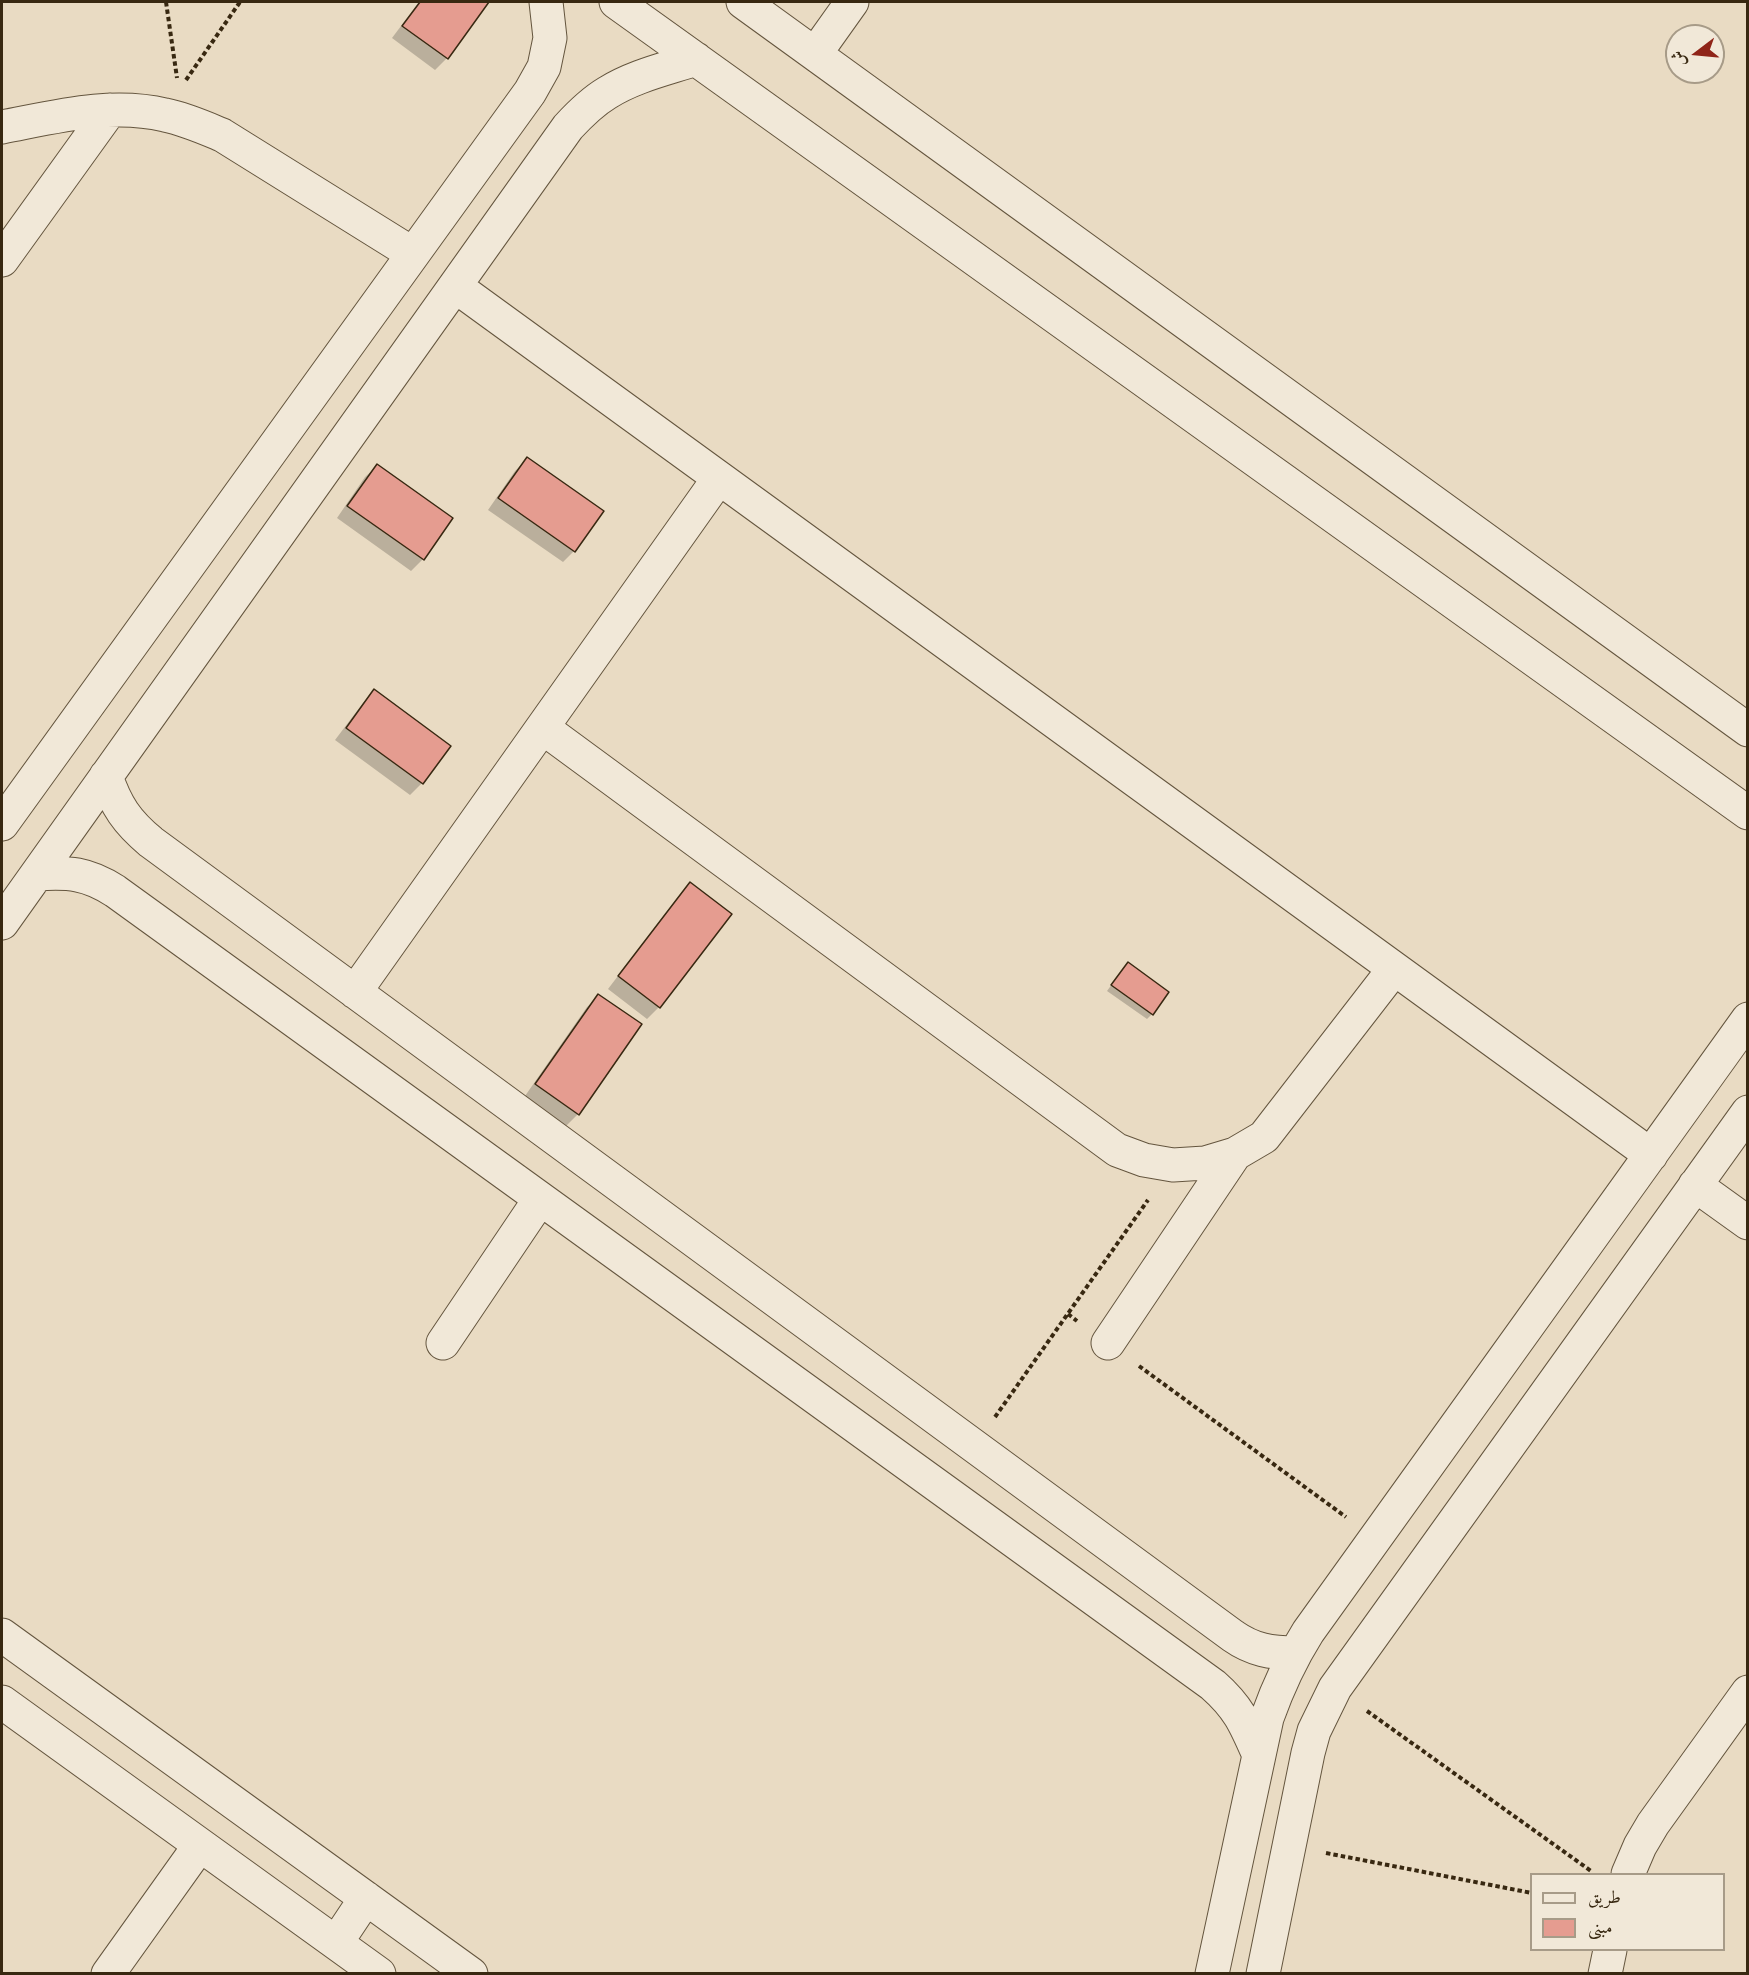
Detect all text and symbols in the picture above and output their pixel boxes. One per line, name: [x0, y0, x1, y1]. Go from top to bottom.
north arrow: [1665, 24, 1725, 84]
text: ش: [1670, 49, 1689, 68]
legend: [1530, 1873, 1725, 1951]
text: طريق: [1588, 1889, 1621, 1907]
text: مبنى: [1588, 1919, 1613, 1937]

